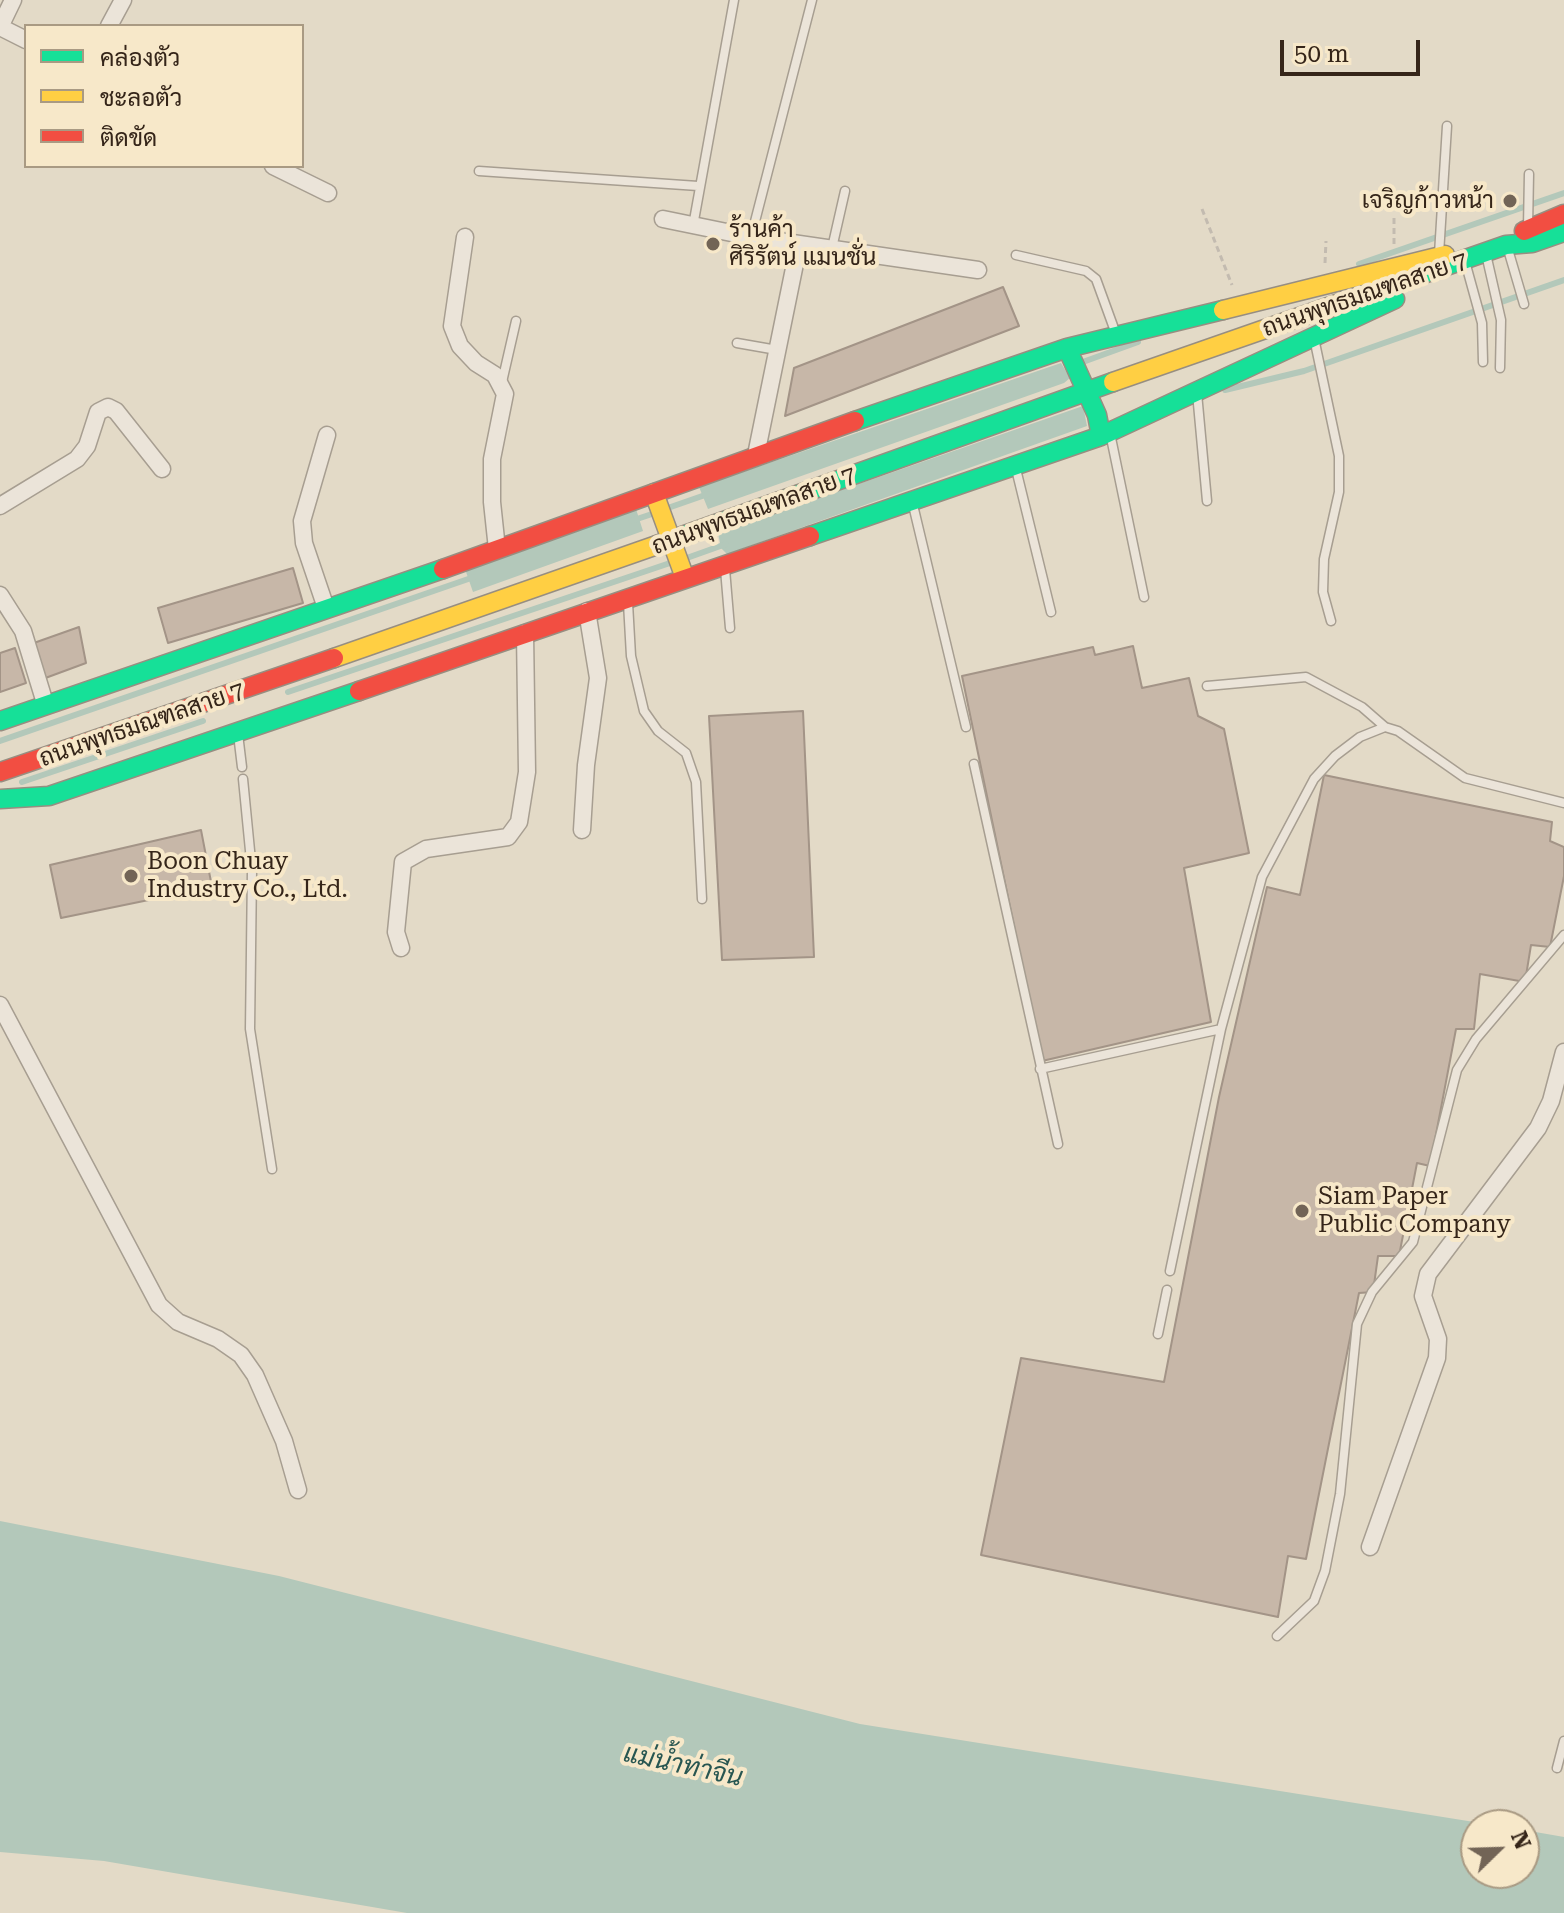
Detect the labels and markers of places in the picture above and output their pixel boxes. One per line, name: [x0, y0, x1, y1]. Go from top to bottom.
place label: เจริญก้าวหน้า: [1362, 187, 1494, 215]
marker: เจริญก้าวหน้า: [1501, 192, 1519, 210]
place label: ร้านค้า ศิริรัตน์ แมนชั่น: [729, 216, 876, 272]
marker: ร้านค้า ศิริรัตน์ แมนชั่น: [704, 235, 722, 253]
place label: Boon Chuay Industry Co., Ltd.: [147, 848, 348, 904]
marker: Boon Chuay Industry Co., Ltd.: [122, 867, 140, 885]
place label: Siam Paper Public Company: [1318, 1183, 1511, 1239]
marker: Siam Paper Public Company: [1293, 1202, 1311, 1220]

